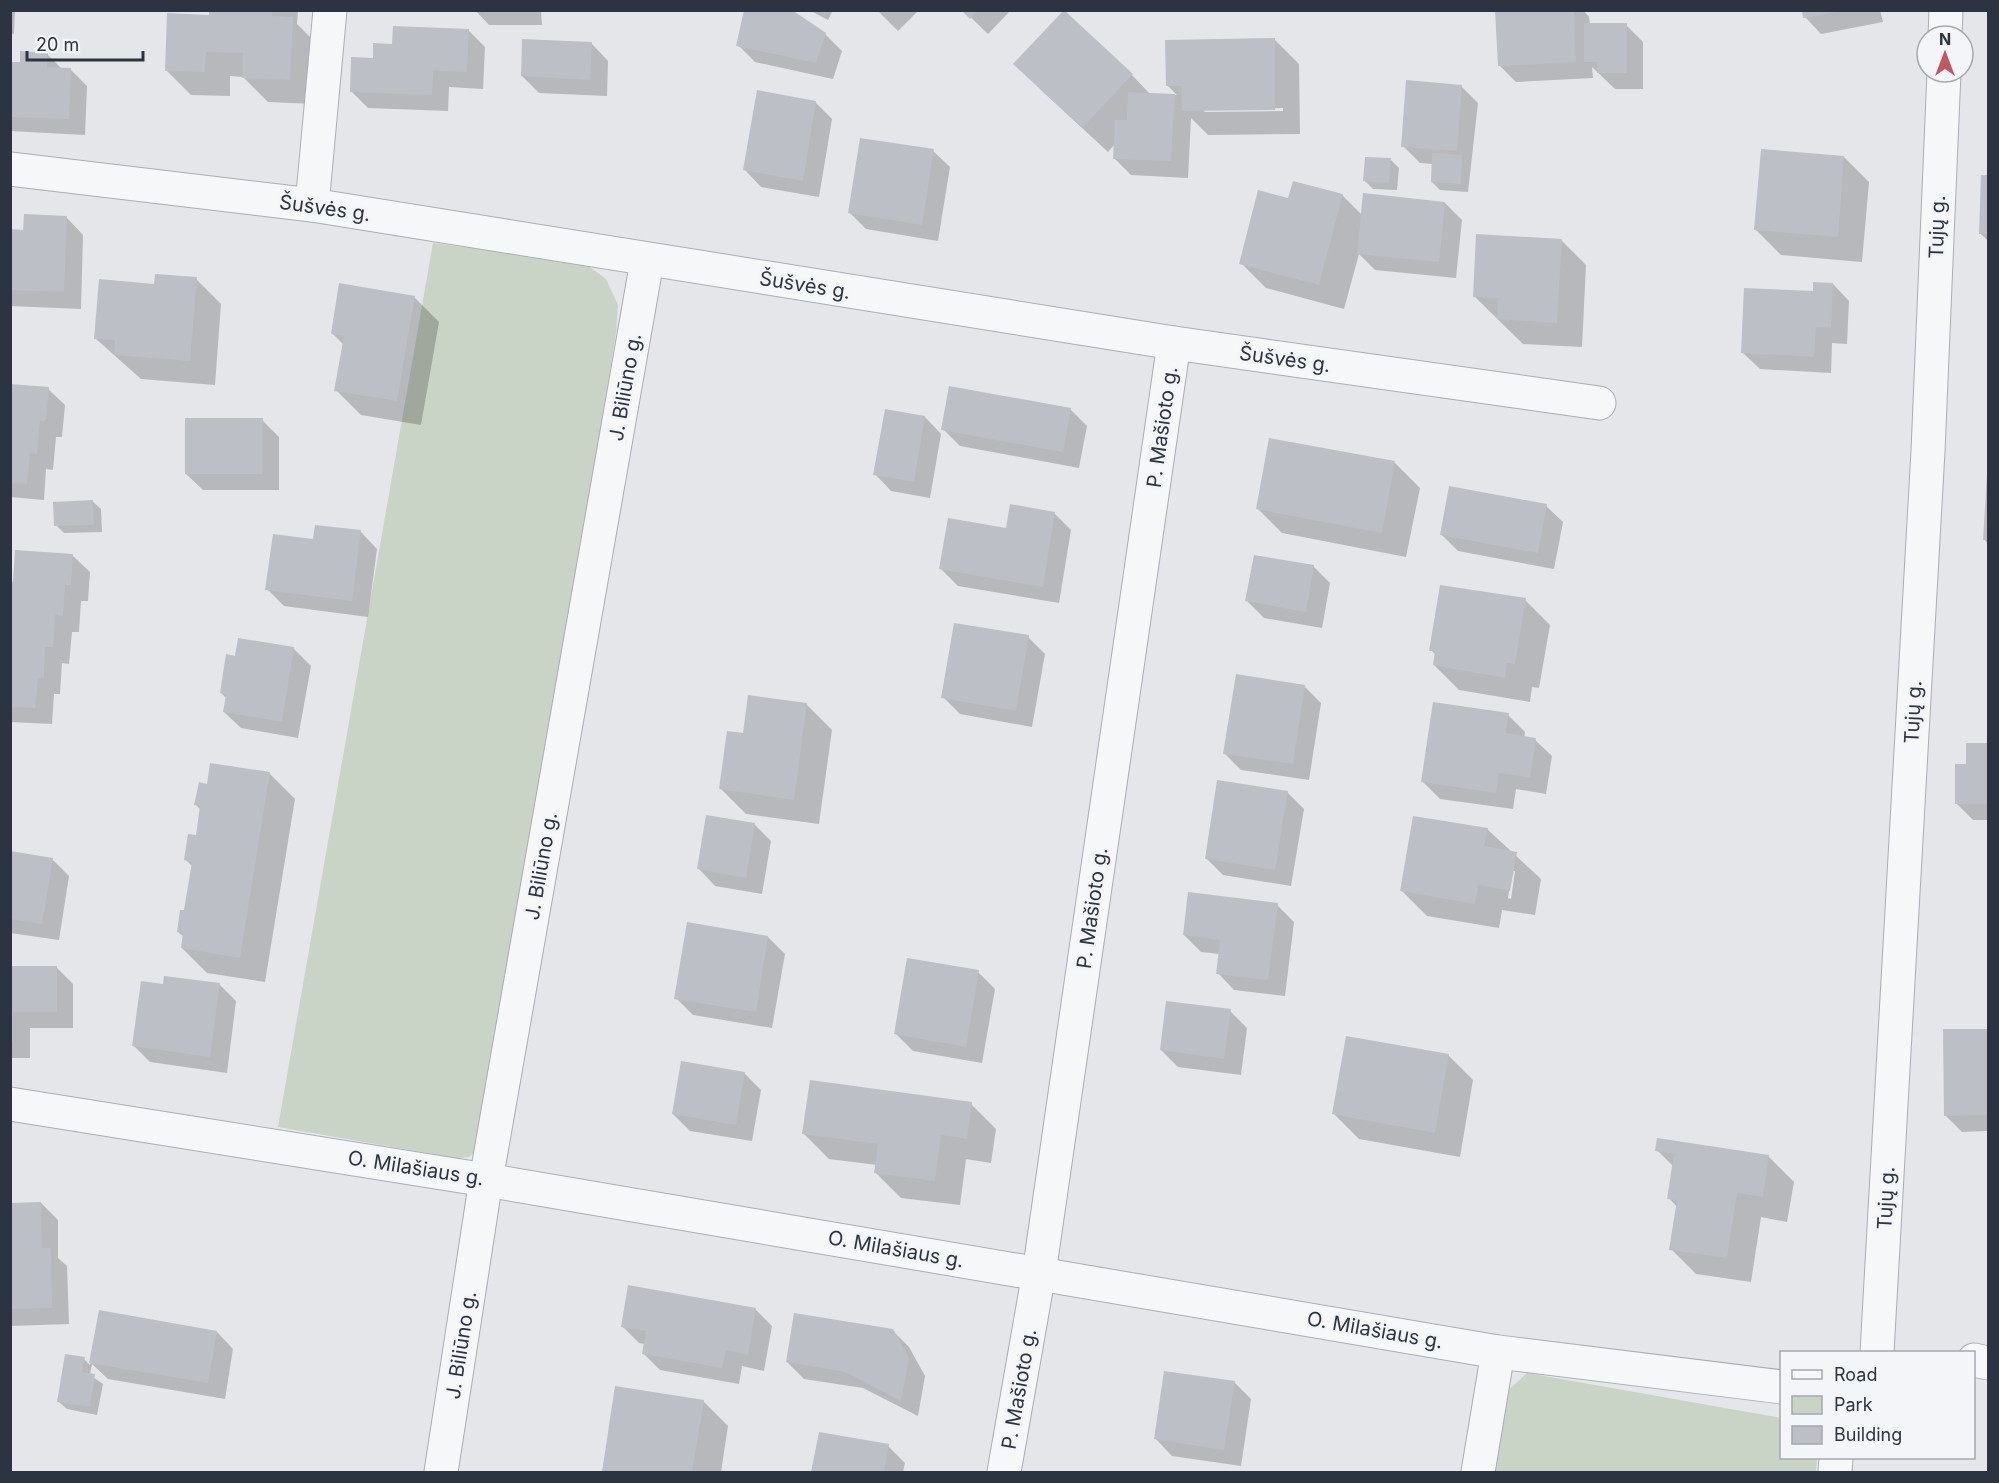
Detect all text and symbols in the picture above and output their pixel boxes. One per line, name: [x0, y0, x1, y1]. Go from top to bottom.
scale bar: [27, 24, 142, 62]
north arrow: [1915, 24, 1975, 84]
text: N: [1939, 29, 1951, 49]
text: 20 m: [36, 34, 79, 55]
street label: Šušvės g.: [278, 190, 372, 226]
street label: Tujų g.: [1924, 195, 1950, 259]
street label: Šušvės g.: [758, 266, 852, 304]
street label: J. Biliūno g.: [604, 331, 646, 443]
street label: Šušvės g.: [1238, 341, 1332, 377]
street label: P. Mašioto g.: [1142, 365, 1182, 489]
street label: Tujų g.: [1899, 680, 1927, 744]
street label: J. Biliūno g.: [520, 810, 562, 922]
street label: P. Mašioto g.: [1072, 846, 1112, 970]
street label: O. Milašiaus g.: [346, 1145, 486, 1191]
street label: Tujų g.: [1872, 1166, 1900, 1230]
street label: O. Milašiaus g.: [826, 1225, 966, 1273]
street label: J. Biliūno g.: [441, 1289, 481, 1401]
street label: O. Milašiaus g.: [1305, 1306, 1445, 1354]
street label: P. Mašioto g.: [997, 1327, 1041, 1451]
legend: [1780, 1351, 1975, 1459]
text: Road: [1834, 1364, 1877, 1385]
text: Park: [1834, 1394, 1873, 1415]
text: Building: [1834, 1424, 1902, 1445]

